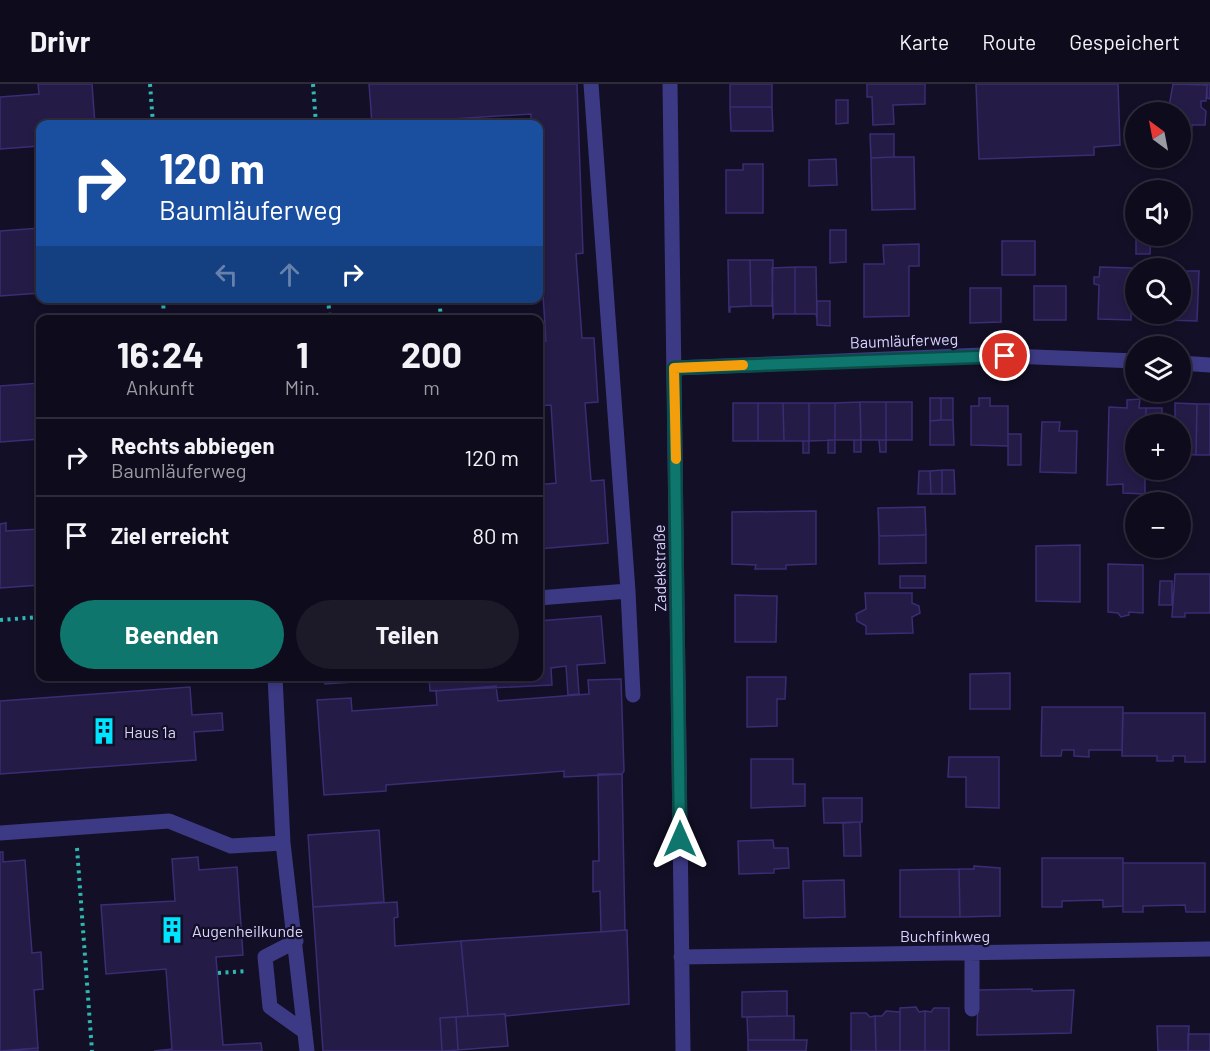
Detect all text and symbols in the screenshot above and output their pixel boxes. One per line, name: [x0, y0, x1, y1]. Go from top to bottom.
text: Drivr: [30, 24, 90, 58]
text: Karte: [899, 29, 949, 54]
text: Route: [982, 29, 1036, 54]
text: Gespeichert: [1069, 29, 1180, 54]
north arrow: [1125, 102, 1191, 168]
map controls: [1125, 102, 1191, 558]
text: 120 m: [159, 142, 265, 192]
icon: right: [60, 144, 138, 222]
button: sound: [1125, 180, 1191, 246]
text: Baumläuferweg: [159, 193, 342, 225]
icon: left: [210, 258, 243, 291]
icon: ahead: [273, 258, 306, 291]
icon: right: [336, 258, 369, 291]
button: search: [1125, 258, 1191, 324]
street label: Baumläuferweg: [849, 329, 959, 351]
pin: [979, 330, 1030, 381]
text: 16:24: [117, 332, 204, 375]
text: 1: [296, 332, 309, 375]
text: 200: [401, 332, 462, 375]
button: layers: [1125, 336, 1191, 402]
icon: arrive: [988, 339, 1021, 372]
text: Ankunft: [126, 375, 195, 399]
text: Min.: [285, 375, 320, 399]
text: m: [423, 375, 440, 399]
button: +: [1125, 414, 1191, 480]
text: Rechts abbiegen: [111, 432, 274, 458]
icon: right: [60, 441, 93, 474]
text: 120 m: [464, 444, 519, 470]
text: Baumläuferweg: [111, 458, 247, 482]
button: −: [1125, 492, 1191, 558]
icon: arrive: [60, 519, 93, 552]
text: Ziel erreicht: [111, 522, 229, 548]
text: 80 m: [473, 522, 519, 548]
street label: Zadekstraße: [649, 524, 669, 612]
button: Beenden: [60, 600, 284, 669]
button: Teilen: [296, 600, 519, 669]
building icon: Haus 1a: [89, 716, 119, 746]
place label: Haus 1a: [124, 722, 176, 741]
position arrow: [648, 807, 712, 871]
building icon: Augenheilkunde: [157, 915, 187, 945]
place label: Augenheilkunde: [192, 921, 303, 940]
street label: Buchfinkweg: [900, 926, 990, 945]

